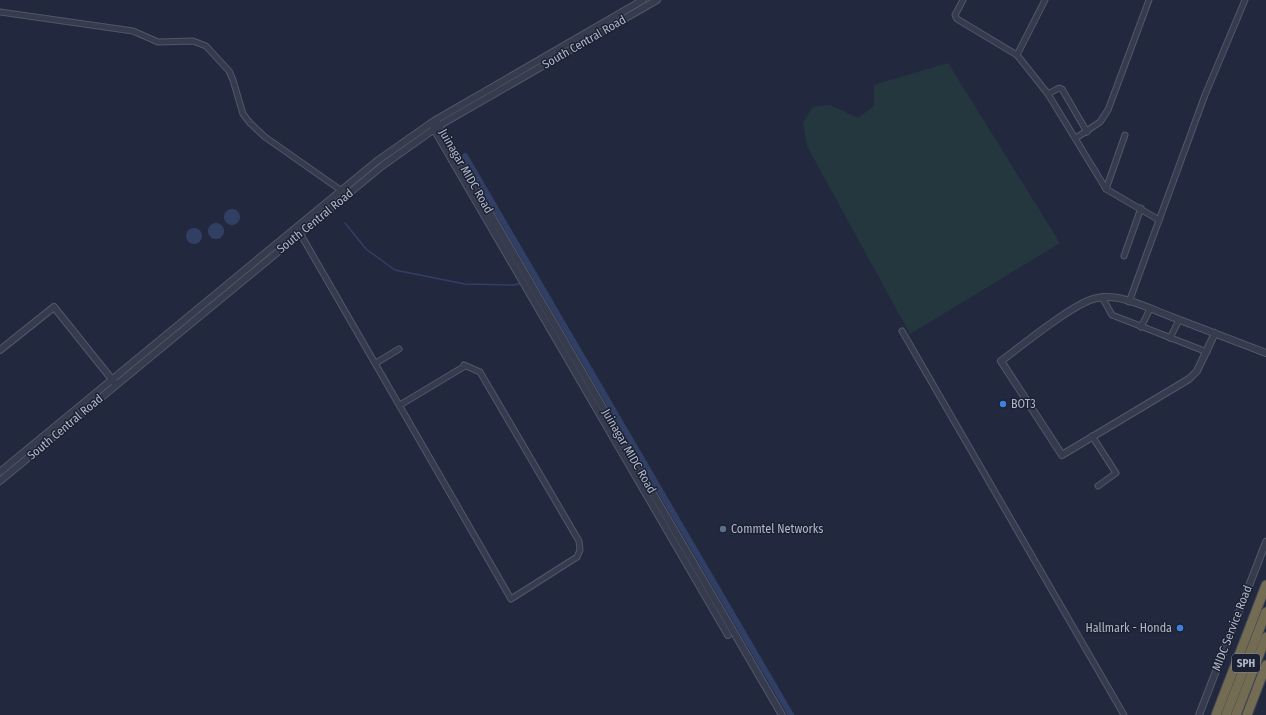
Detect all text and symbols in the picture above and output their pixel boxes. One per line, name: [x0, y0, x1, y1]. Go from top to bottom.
street label: South Central Road: [540, 12, 628, 72]
street label: Juinagar MIDC Road: [436, 126, 496, 216]
street label: South Central Road: [274, 186, 356, 256]
street label: South Central Road: [24, 391, 106, 463]
place label: BOT3: [1011, 397, 1036, 411]
marker: BOT3: [998, 399, 1008, 409]
street label: Juinagar MIDC Road: [599, 406, 659, 496]
place label: Commtel Networks: [731, 522, 823, 536]
marker: Commtel Networks: [718, 524, 728, 534]
street label: MIDC Service Road: [1209, 583, 1255, 673]
place label: Hallmark - Honda: [1085, 621, 1172, 635]
marker: Hallmark - Honda: [1175, 623, 1185, 633]
road number: SPH: [1232, 654, 1260, 672]

